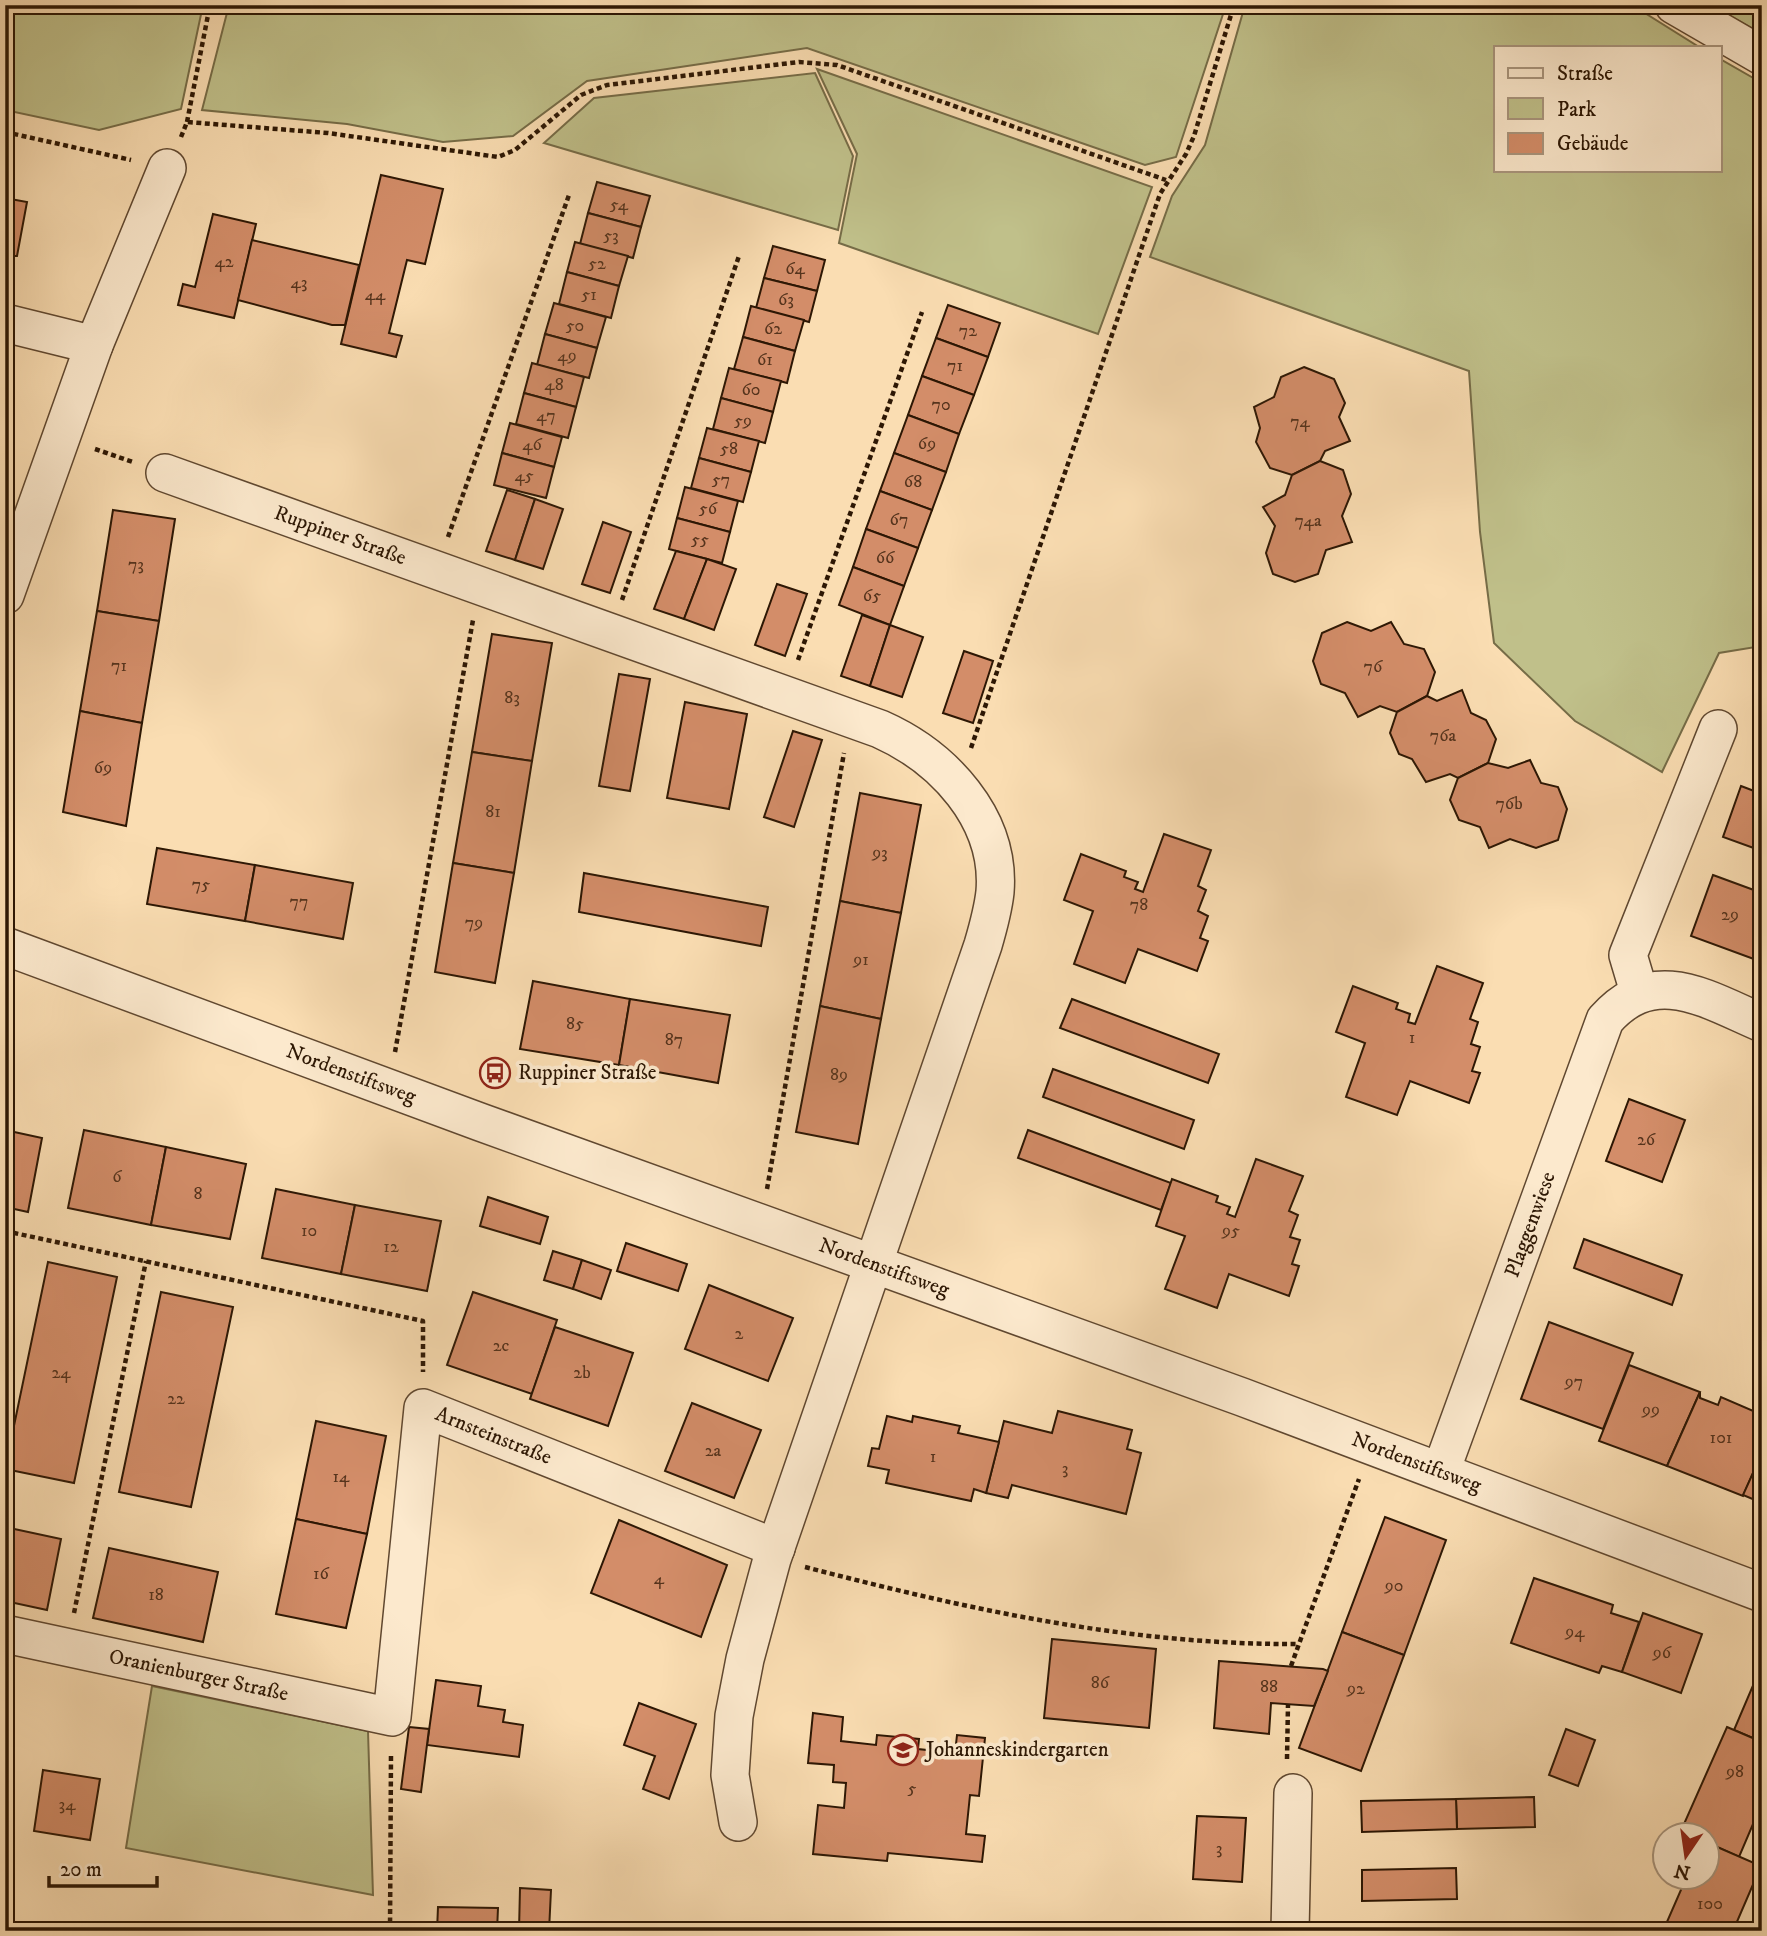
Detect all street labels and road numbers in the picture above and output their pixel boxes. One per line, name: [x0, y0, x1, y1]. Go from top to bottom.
street label: Ruppiner Straße: [271, 500, 410, 571]
street label: Nordenstiftsweg: [282, 1038, 420, 1110]
street label: Plaggenwiese: [1499, 1168, 1562, 1281]
street label: Nordenstiftsweg: [815, 1232, 953, 1303]
street label: Arnsteinstraße: [431, 1401, 556, 1471]
street label: Nordenstiftsweg: [1348, 1426, 1486, 1499]
street label: Oranienburger Straße: [107, 1644, 291, 1707]

